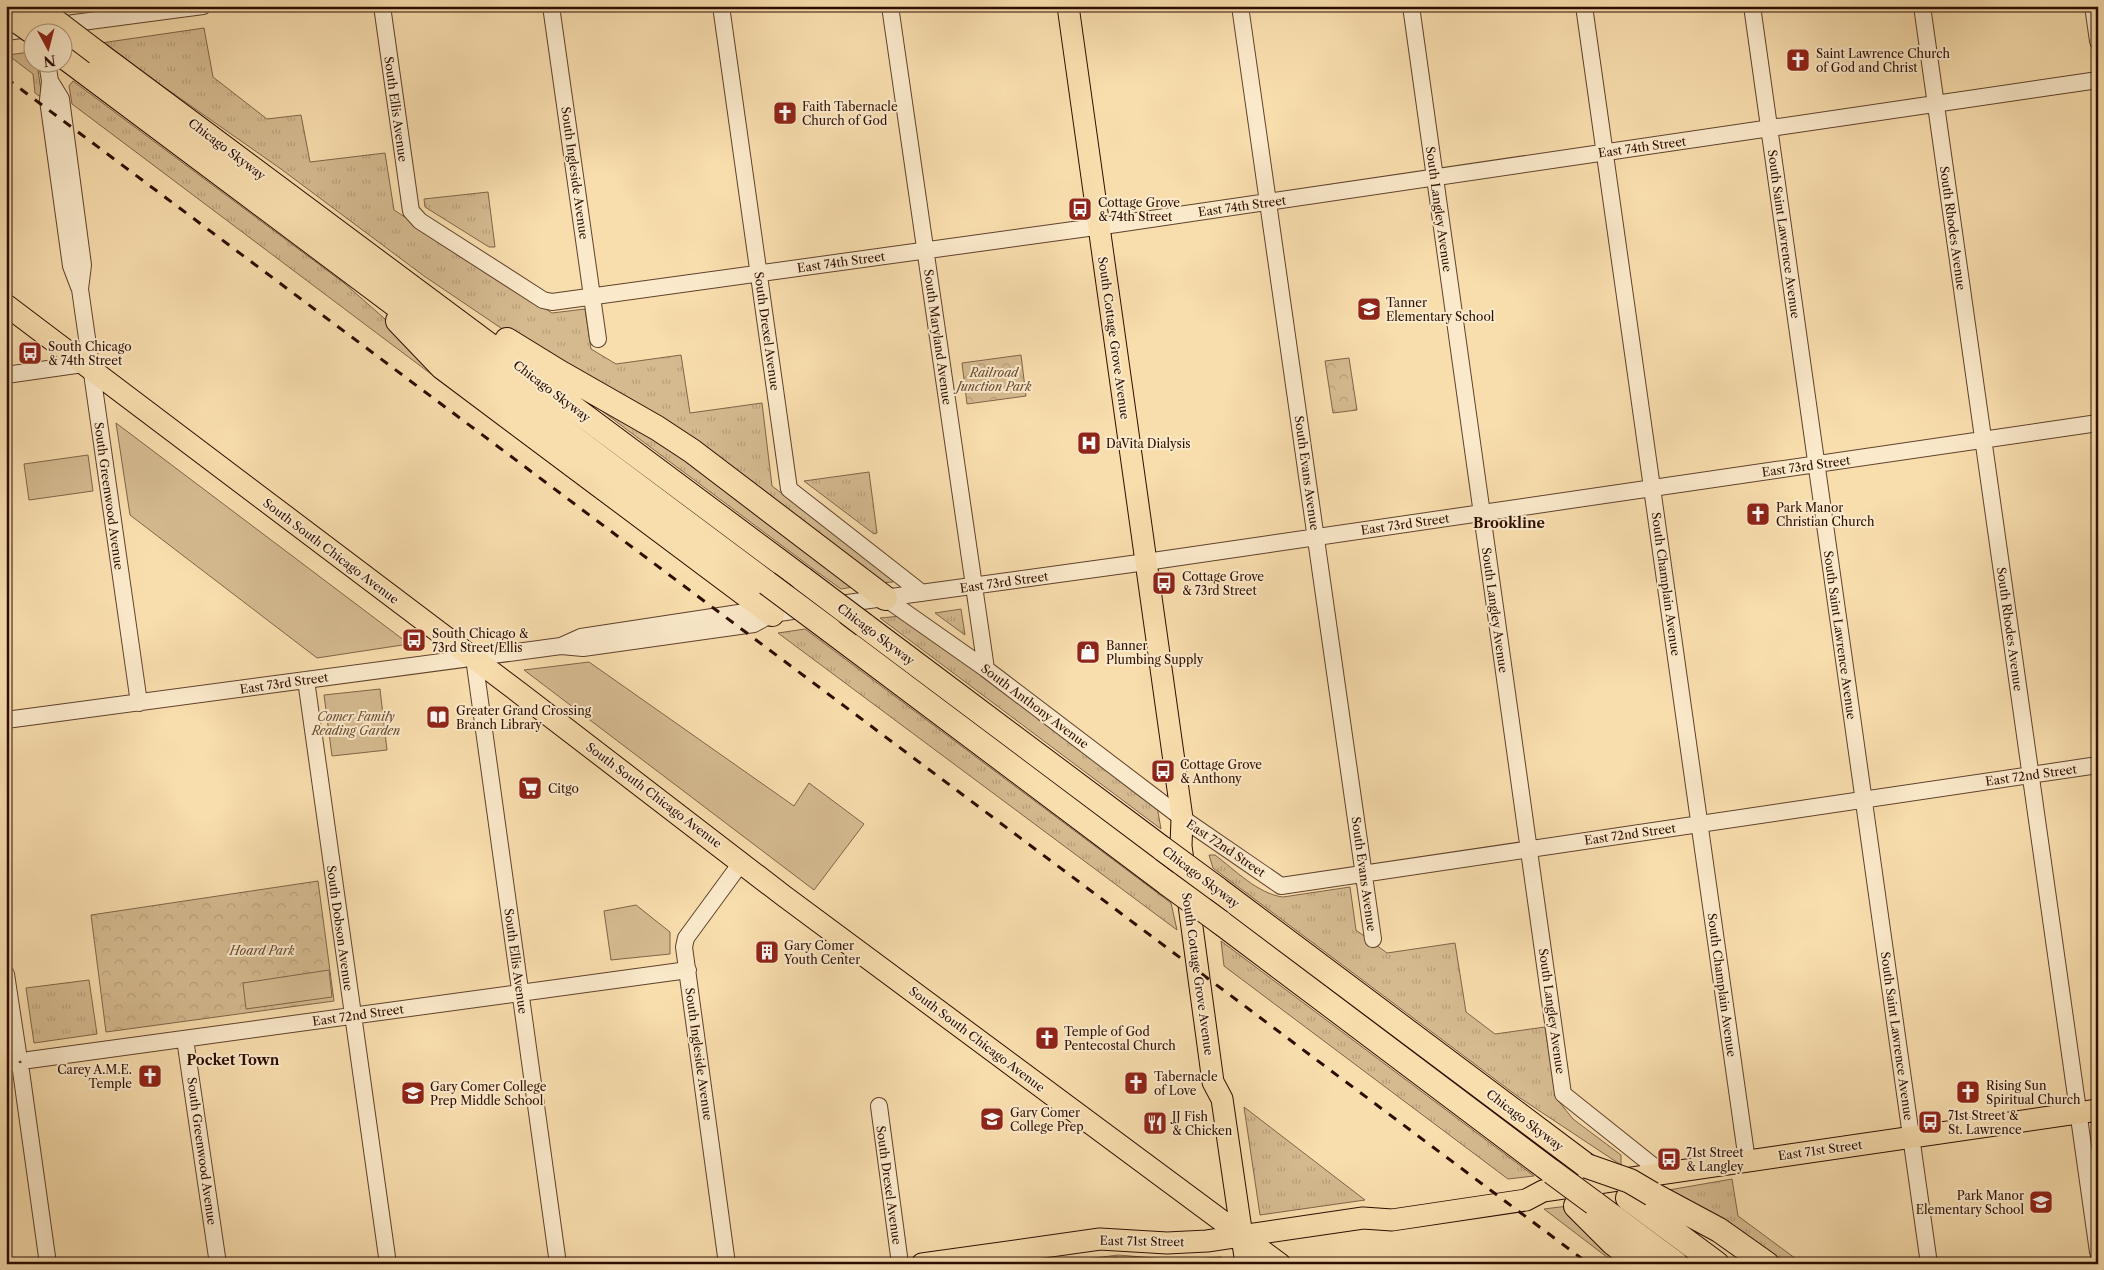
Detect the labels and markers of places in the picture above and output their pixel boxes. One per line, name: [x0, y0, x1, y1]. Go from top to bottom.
place label: Saint Lawrence Church of God and Christ: [1816, 46, 1951, 75]
church icon: Saint Lawrence Church of God and Christ: [1785, 47, 1811, 73]
place label: Faith Tabernacle Church of God: [802, 99, 898, 128]
church icon: Faith Tabernacle Church of God: [772, 100, 798, 126]
place label: Cottage Grove & 74th Street: [1098, 195, 1180, 224]
bus stop icon: Cottage Grove & 74th Street: [1067, 196, 1093, 222]
place label: Tanner Elementary School: [1386, 295, 1495, 324]
school or university icon: Tanner Elementary School: [1356, 296, 1382, 322]
place label: South Chicago & 74th Street: [48, 339, 132, 368]
bus stop icon: South Chicago & 74th Street: [17, 340, 43, 366]
hospital icon: DaVita Dialysis: [1076, 430, 1102, 456]
place label: DaVita Dialysis: [1106, 436, 1191, 451]
place label: Park Manor Christian Church: [1776, 500, 1875, 529]
church icon: Park Manor Christian Church: [1745, 501, 1771, 527]
place label: Cottage Grove & 73rd Street: [1182, 569, 1264, 598]
bus stop icon: Cottage Grove & 73rd Street: [1151, 570, 1177, 596]
place label: South Chicago & 73rd Street/Ellis: [432, 626, 529, 655]
bus stop icon: South Chicago & 73rd Street/Ellis: [401, 627, 427, 653]
place label: Banner Plumbing Supply: [1106, 638, 1204, 667]
shop icon: Banner Plumbing Supply: [1075, 639, 1101, 665]
place label: Greater Grand Crossing Branch Library: [456, 703, 592, 732]
library icon: Greater Grand Crossing Branch Library: [425, 704, 451, 730]
place label: Cottage Grove & Anthony: [1180, 757, 1262, 786]
bus stop icon: Cottage Grove & Anthony: [1150, 758, 1176, 784]
supermarket icon: Citgo: [517, 775, 543, 801]
place label: Citgo: [548, 781, 579, 796]
place label: Gary Comer Youth Center: [783, 938, 860, 967]
building icon: Gary Comer Youth Center: [754, 939, 780, 965]
place label: Temple of God Pentecostal Church: [1064, 1024, 1176, 1053]
church icon: Temple of God Pentecostal Church: [1034, 1025, 1060, 1051]
place label: Carey A.M.E. Temple: [57, 1062, 132, 1091]
church icon: Carey A.M.E. Temple: [137, 1063, 163, 1089]
place label: Tabernacle of Love: [1154, 1069, 1218, 1098]
church icon: Tabernacle of Love: [1123, 1070, 1149, 1096]
place label: Rising Sun Spiritual Church: [1986, 1078, 2081, 1107]
place label: Gary Comer College Prep Middle School: [430, 1079, 547, 1108]
church icon: Rising Sun Spiritual Church: [1955, 1079, 1981, 1105]
school or university icon: Gary Comer College Prep Middle School: [400, 1080, 426, 1106]
place label: Gary Comer College Prep: [1010, 1105, 1084, 1134]
school or university icon: Gary Comer College Prep: [979, 1106, 1005, 1132]
place label: 71st Street & St. Lawrence: [1948, 1108, 2022, 1137]
place label: JJ Fish & Chicken: [1170, 1109, 1233, 1138]
bus stop icon: 71st Street & St. Lawrence: [1917, 1109, 1943, 1135]
restaurant icon: JJ Fish & Chicken: [1142, 1110, 1168, 1136]
place label: 71st Street & Langley: [1686, 1145, 1744, 1174]
bus stop icon: 71st Street & Langley: [1656, 1146, 1682, 1172]
place label: Park Manor Elementary School: [1916, 1188, 2024, 1217]
school or university icon: Park Manor Elementary School: [2028, 1189, 2054, 1215]

